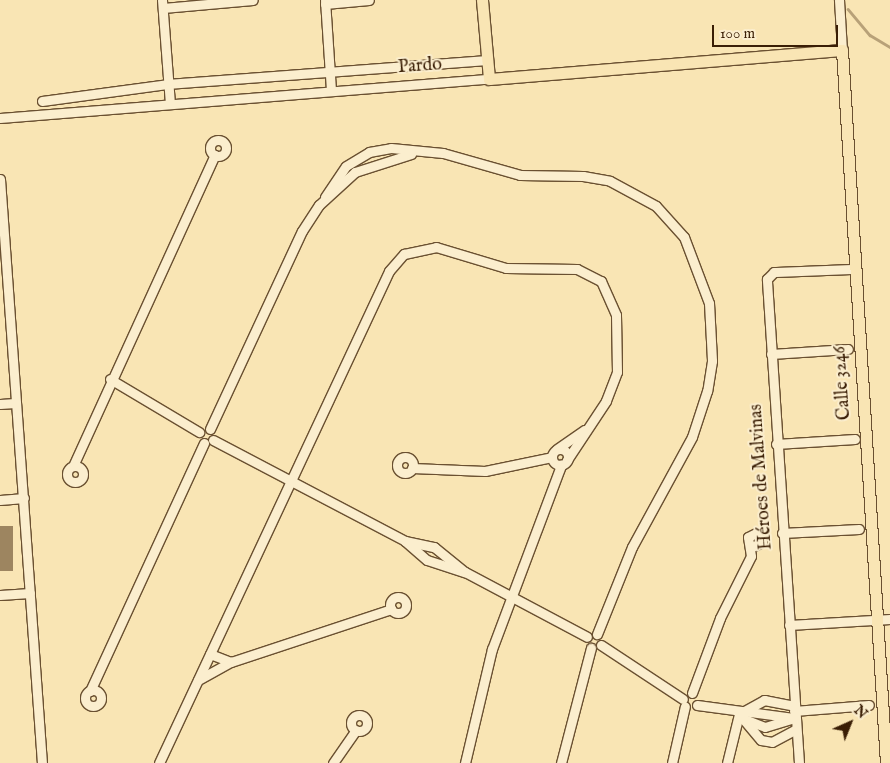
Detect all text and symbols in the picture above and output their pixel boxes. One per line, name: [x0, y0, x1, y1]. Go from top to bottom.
scale bar: [715, 15, 841, 47]
text: 100 m: [720, 24, 755, 43]
street label: Pardo: [397, 55, 443, 79]
street label: Calle 3246: [830, 345, 856, 421]
street label: Héroes de Malvinas: [746, 403, 778, 551]
north arrow: [825, 698, 875, 748]
text: N: [850, 702, 871, 723]

